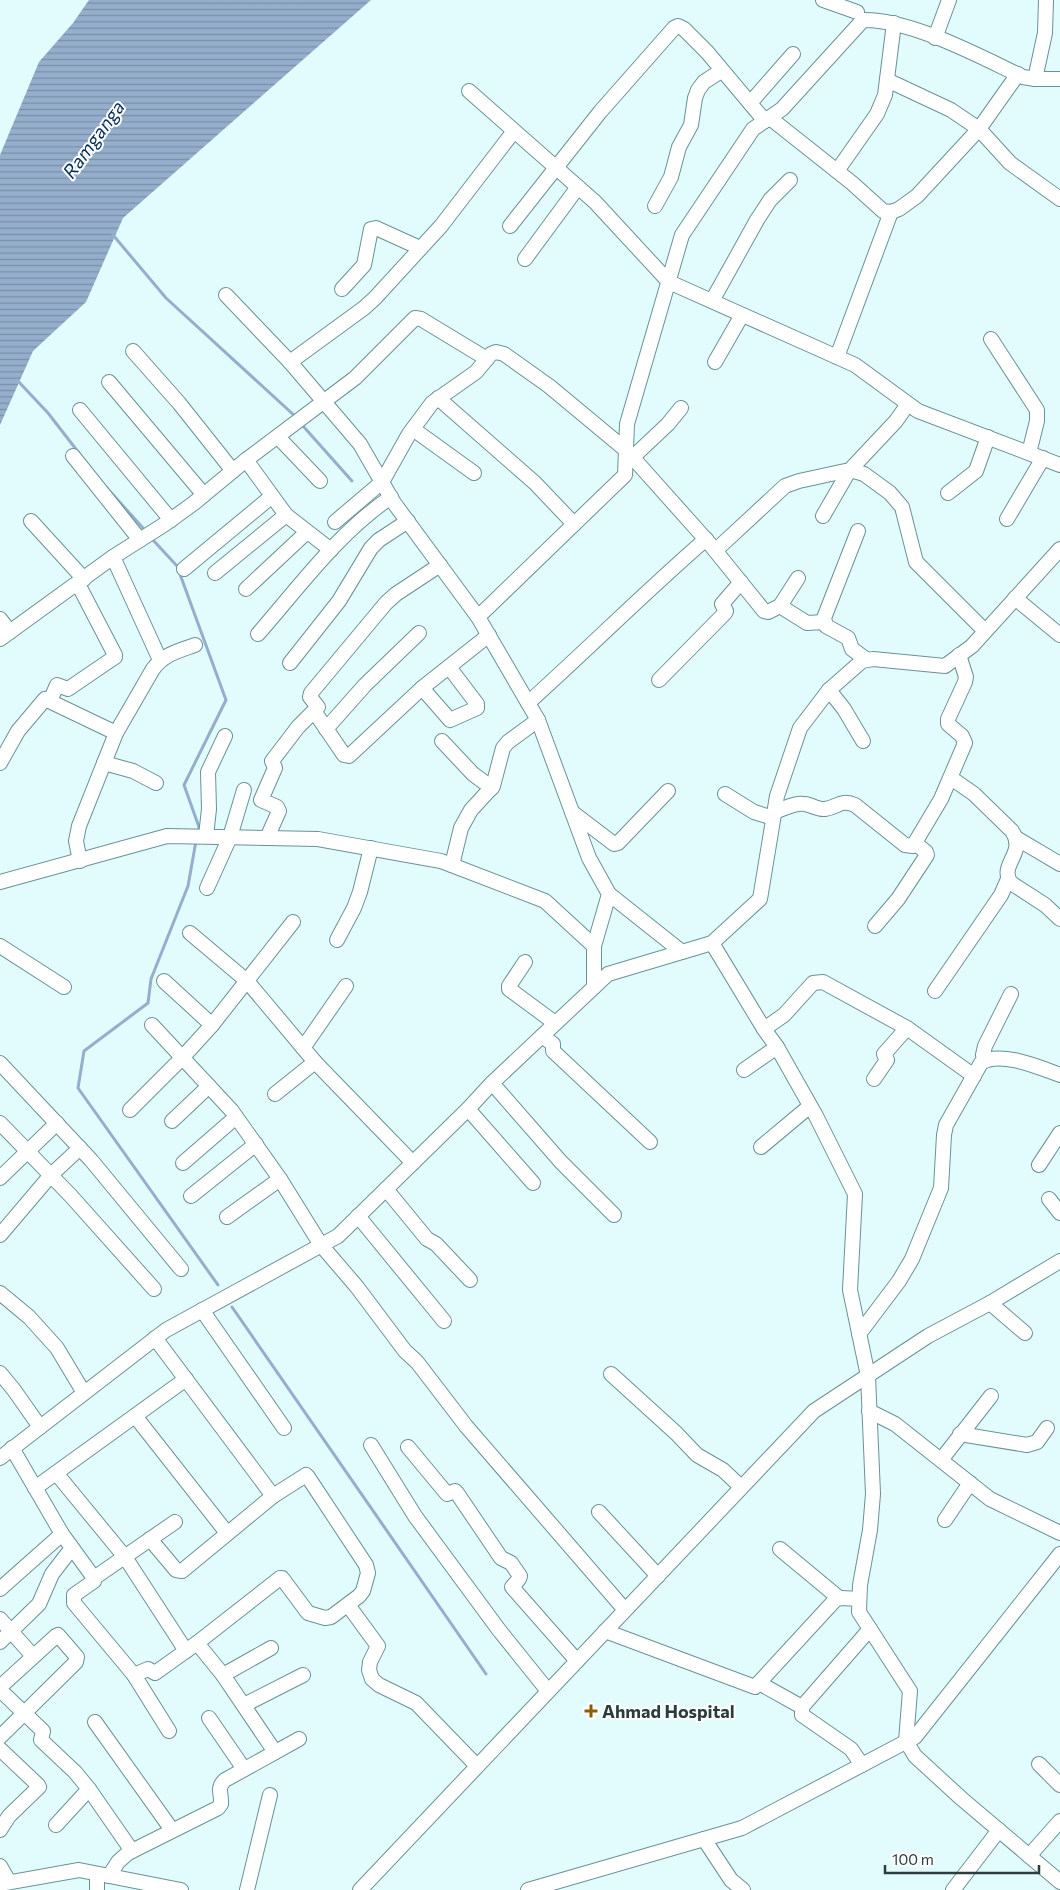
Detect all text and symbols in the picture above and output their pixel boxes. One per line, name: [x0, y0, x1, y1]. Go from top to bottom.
water label: Ramganga: [57, 96, 129, 182]
place label: Ahmad Hospital: [602, 1700, 735, 1722]
marker: Ahmad Hospital: [584, 1704, 598, 1718]
scale bar: [885, 1842, 1039, 1874]
text: 100 m: [892, 1850, 934, 1868]

